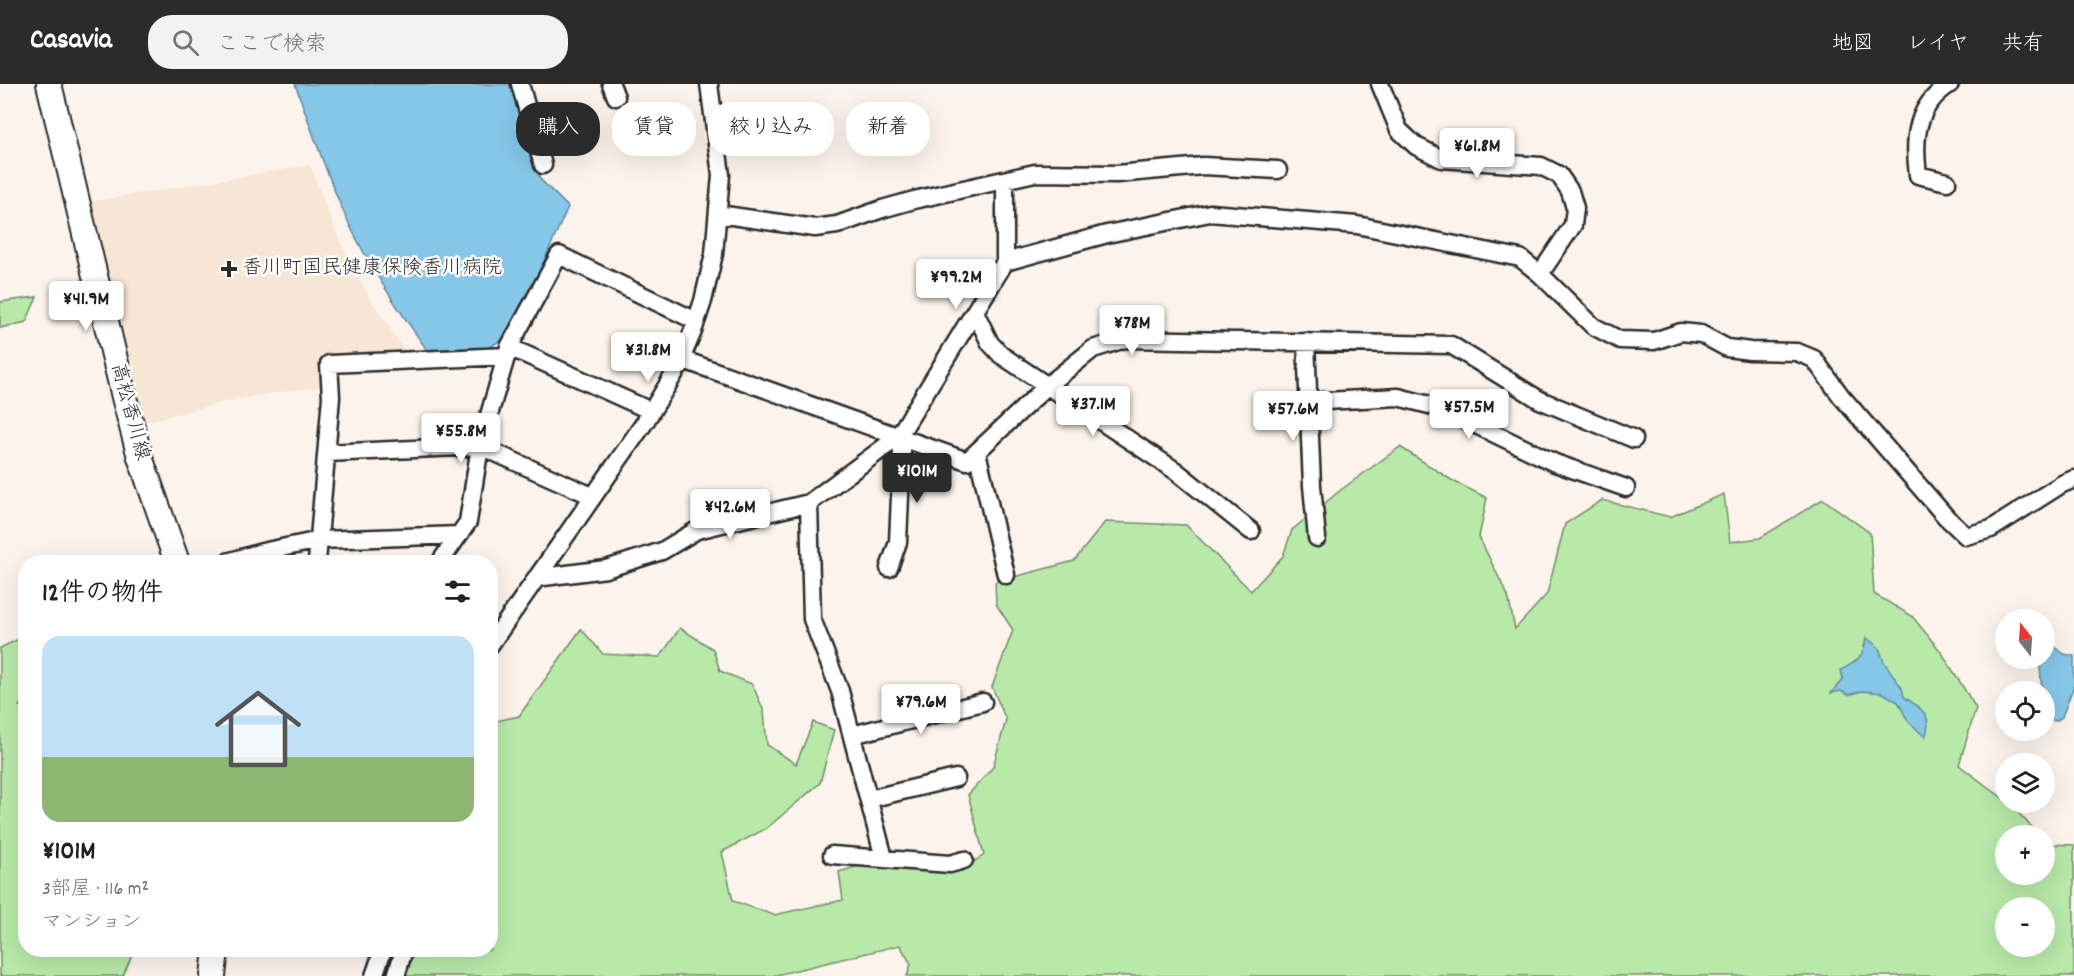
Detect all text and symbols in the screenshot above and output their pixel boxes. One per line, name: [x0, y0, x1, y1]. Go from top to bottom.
search box: [148, 15, 568, 69]
text: Casavia: [30, 22, 112, 62]
icon: search: [169, 26, 202, 59]
text: ここで検索: [217, 30, 327, 61]
text: 地図: [1832, 30, 1874, 60]
text: レイヤ: [1907, 30, 1969, 60]
text: 共有: [2002, 30, 2044, 60]
chip: 購入: [516, 102, 600, 156]
chip: 賃貸: [612, 102, 696, 156]
chip: 絞り込み: [708, 102, 834, 156]
chip: 新着: [846, 102, 930, 156]
pin: ¥61.8M: [1428, 128, 1526, 179]
text: ¥61.8M: [1454, 133, 1500, 161]
place label: 香川町国民健康保険香川病院: [242, 255, 502, 283]
pin: ¥99.2M: [907, 259, 1005, 310]
marker: 香川町国民健康保険香川病院: [220, 260, 238, 278]
text: ¥99.2M: [930, 264, 982, 292]
pin: ¥41.9M: [37, 281, 135, 332]
text: ¥41.9M: [63, 286, 109, 314]
pin: ¥78M: [1096, 305, 1168, 356]
text: ¥78M: [1113, 310, 1151, 338]
pin: ¥31.8M: [599, 332, 697, 383]
text: ¥31.8M: [625, 337, 671, 365]
street label: 高松香川線: [103, 360, 155, 464]
pin: ¥37.1M: [1044, 386, 1142, 437]
pin: ¥57.5M: [1420, 389, 1518, 440]
text: ¥37.1M: [1070, 391, 1116, 419]
pin: ¥57.6M: [1244, 391, 1342, 442]
text: ¥57.5M: [1444, 394, 1494, 422]
text: ¥57.6M: [1267, 396, 1319, 424]
pin: ¥55.8M: [412, 413, 510, 464]
text: ¥55.8M: [435, 418, 487, 446]
pin: ¥101M: [875, 453, 959, 504]
text: ¥101M: [896, 458, 938, 486]
pin: ¥42.6M: [681, 489, 779, 540]
text: ¥42.6M: [704, 494, 756, 522]
icon: filters: [441, 575, 474, 608]
text: 12件の物件: [42, 576, 163, 613]
north arrow: [1995, 609, 2055, 669]
map controls: [1995, 609, 2055, 957]
icon: home: [204, 675, 312, 783]
button: locate: [1995, 681, 2055, 741]
pin: ¥79.6M: [872, 684, 970, 735]
text: ¥79.6M: [895, 689, 947, 717]
button: layers: [1995, 753, 2055, 813]
button: +: [1995, 825, 2055, 885]
text: ¥101M: [42, 834, 95, 871]
text: 3部屋 · 116 m²: [42, 876, 149, 904]
button: −: [1995, 897, 2055, 957]
text: マンション: [42, 909, 141, 937]

